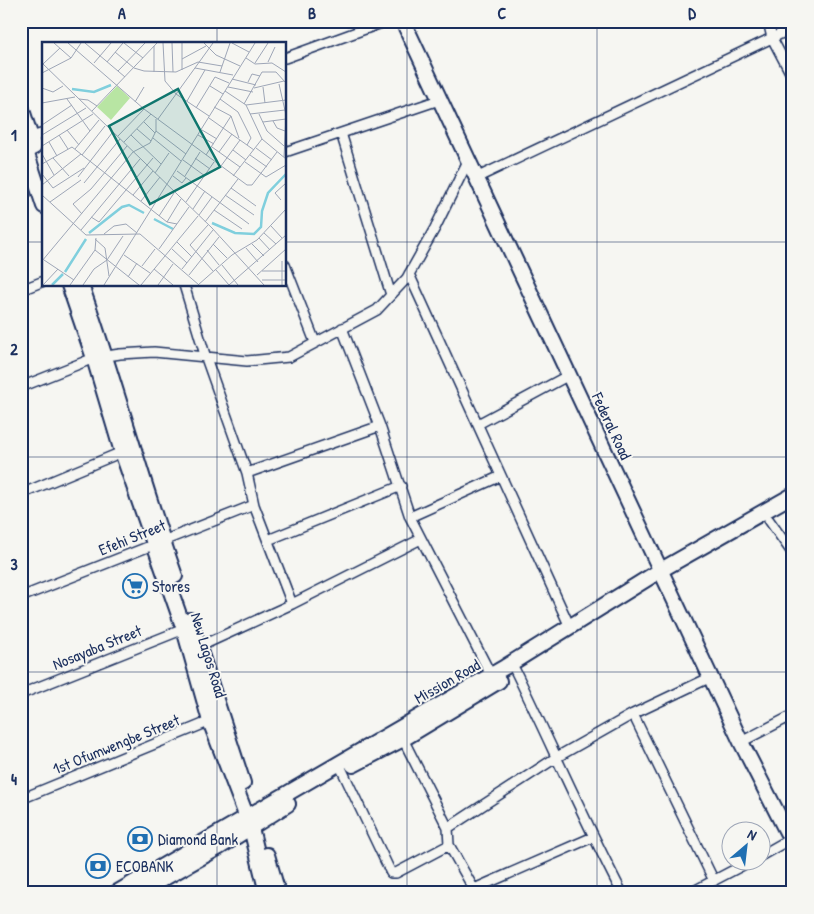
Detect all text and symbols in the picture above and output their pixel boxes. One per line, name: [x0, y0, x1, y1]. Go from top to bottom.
text: A: [118, 2, 126, 24]
text: B: [308, 2, 316, 24]
text: C: [498, 2, 507, 24]
text: D: [688, 2, 696, 24]
inset map: [42, 42, 286, 286]
text: 1: [11, 124, 17, 146]
text: 2: [10, 338, 18, 360]
street label: Federal Road: [586, 388, 637, 463]
street label: Efehi Street: [95, 513, 169, 560]
text: 3: [10, 553, 18, 575]
supermarket icon: Stores: [122, 573, 148, 599]
place label: Stores: [152, 575, 190, 597]
street label: New Lagos Road: [186, 610, 232, 700]
street label: Nosayaba Street: [49, 619, 145, 675]
street label: Mission Road: [410, 653, 484, 709]
street label: 1st Ofumwengbe Street: [49, 708, 183, 780]
text: 4: [11, 768, 17, 790]
north arrow: [722, 822, 772, 872]
text: N: [745, 824, 761, 844]
bank icon: Diamond Bank: [127, 826, 153, 852]
place label: Diamond Bank: [158, 828, 239, 850]
bank icon: ECOBANK: [85, 853, 111, 879]
place label: ECOBANK: [116, 855, 174, 877]

